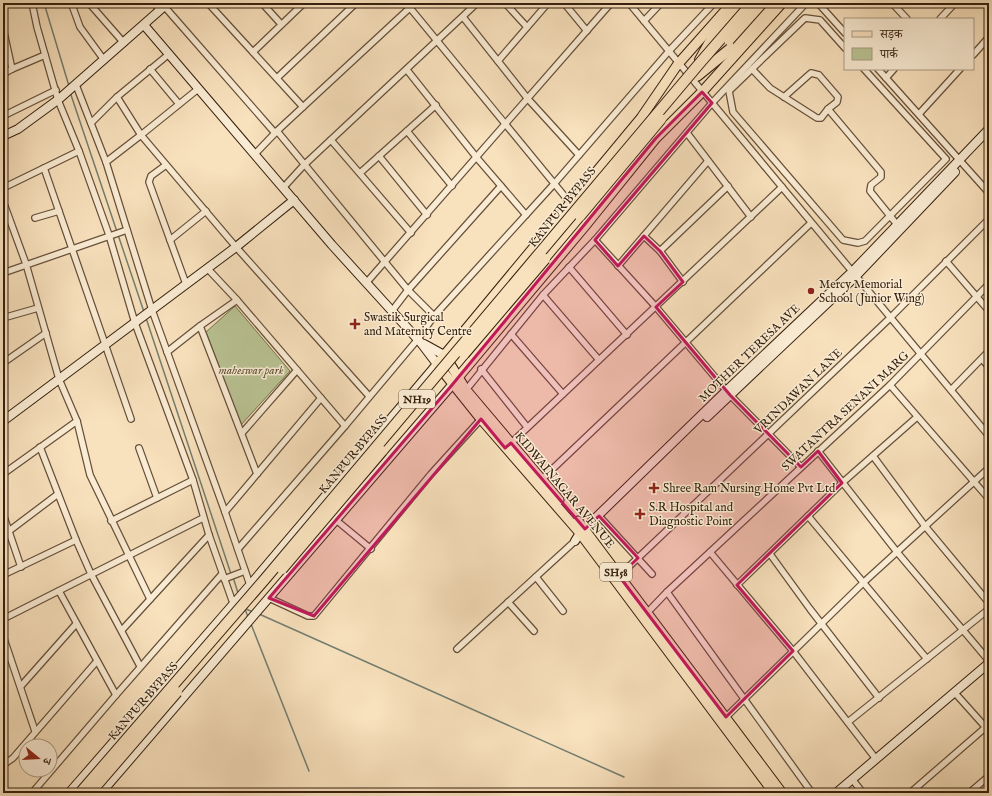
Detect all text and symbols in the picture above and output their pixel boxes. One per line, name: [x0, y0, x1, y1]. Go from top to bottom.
legend: [844, 18, 974, 70]
text: सड़क: [879, 27, 904, 42]
text: पार्क: [879, 47, 899, 62]
street label: KANPUR BYPASS: [525, 164, 599, 251]
place label: Mercy Memorial School (Junior Wing): [819, 277, 924, 307]
marker: Mercy Memorial School (Junior Wing): [806, 286, 816, 296]
street label: MOTHER TERESA AVE: [696, 301, 803, 406]
place label: Swastik Surgical and Maternity Centre: [364, 310, 472, 339]
marker: Swastik Surgical and Maternity Centre: [349, 318, 361, 330]
street label: VRINDAWAN LANE: [750, 345, 846, 438]
street label: SWATANTRA SENANI MARG: [778, 348, 913, 474]
park label: maheswar park: [219, 363, 284, 378]
road number: NH19: [399, 390, 435, 408]
street label: KANPUR BYPASS: [316, 412, 391, 497]
street label: KIDWAINAGAR AVENUE: [511, 429, 618, 552]
place label: Shree Ram Nursing Home Pvt Ltd: [663, 481, 836, 496]
marker: Shree Ram Nursing Home Pvt Ltd: [648, 482, 660, 494]
place label: S.R Hospital and Diagnostic Point: [649, 500, 734, 529]
marker: S.R Hospital and Diagnostic Point: [634, 508, 646, 520]
road number: SH58: [600, 563, 632, 581]
street label: KANPUR BYPASS: [105, 659, 182, 744]
north arrow: [18, 738, 58, 778]
text: उ: [39, 755, 54, 767]

